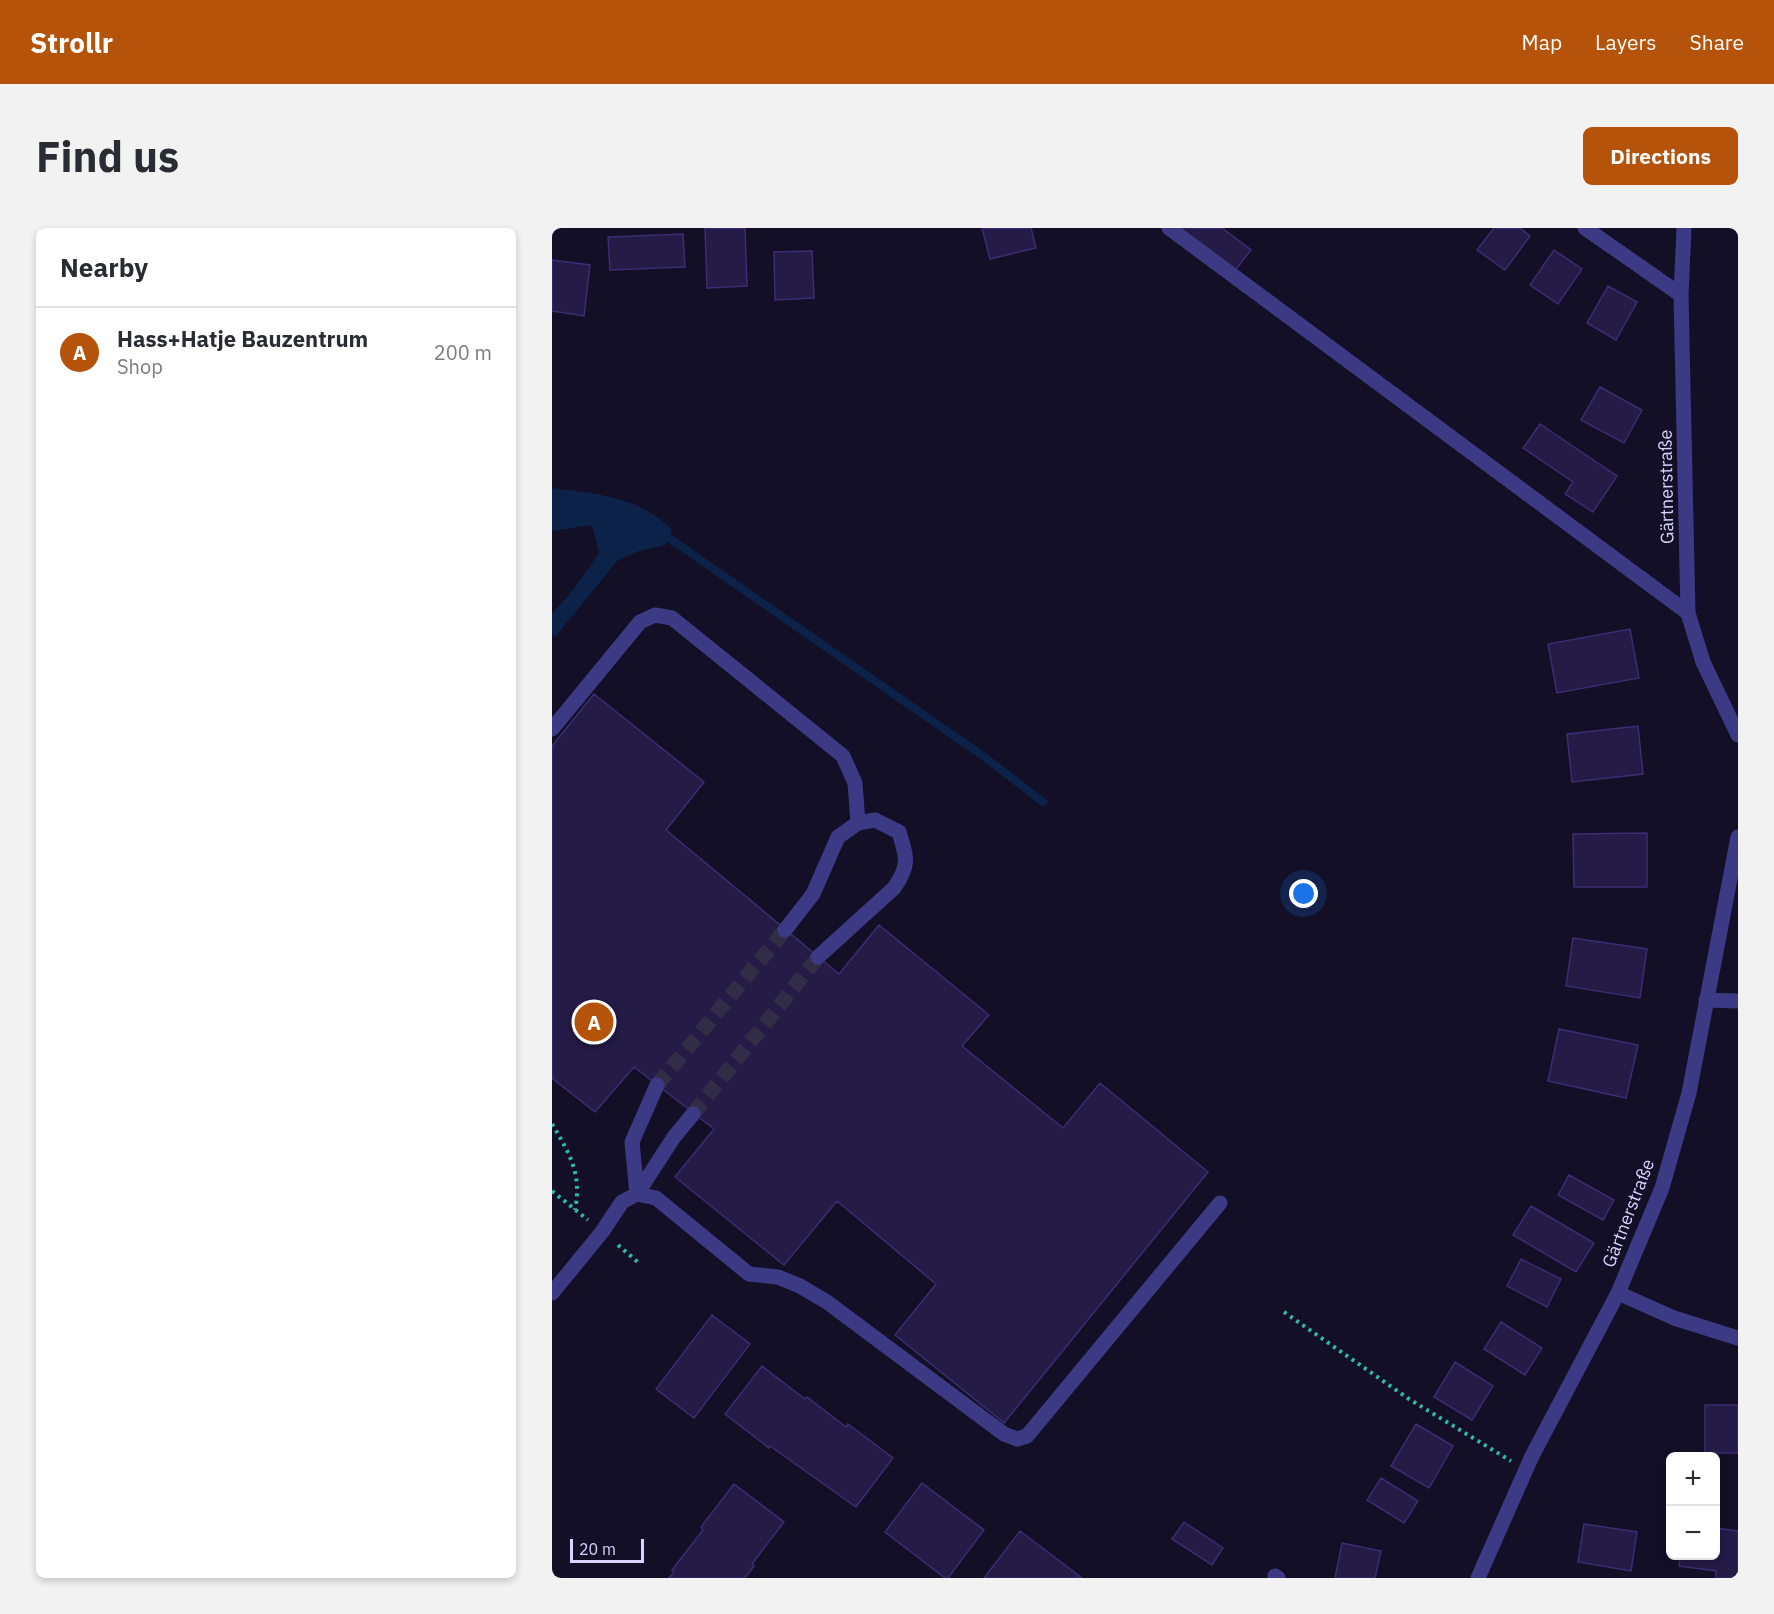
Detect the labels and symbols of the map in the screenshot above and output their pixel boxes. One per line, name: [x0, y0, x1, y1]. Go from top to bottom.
street label: Gärtnerstraße: [1654, 430, 1678, 544]
your location: [1289, 879, 1318, 908]
pin: A: [574, 1000, 614, 1044]
street label: Gärtnerstraße: [1597, 1155, 1659, 1270]
scale bar: [570, 1536, 644, 1564]

